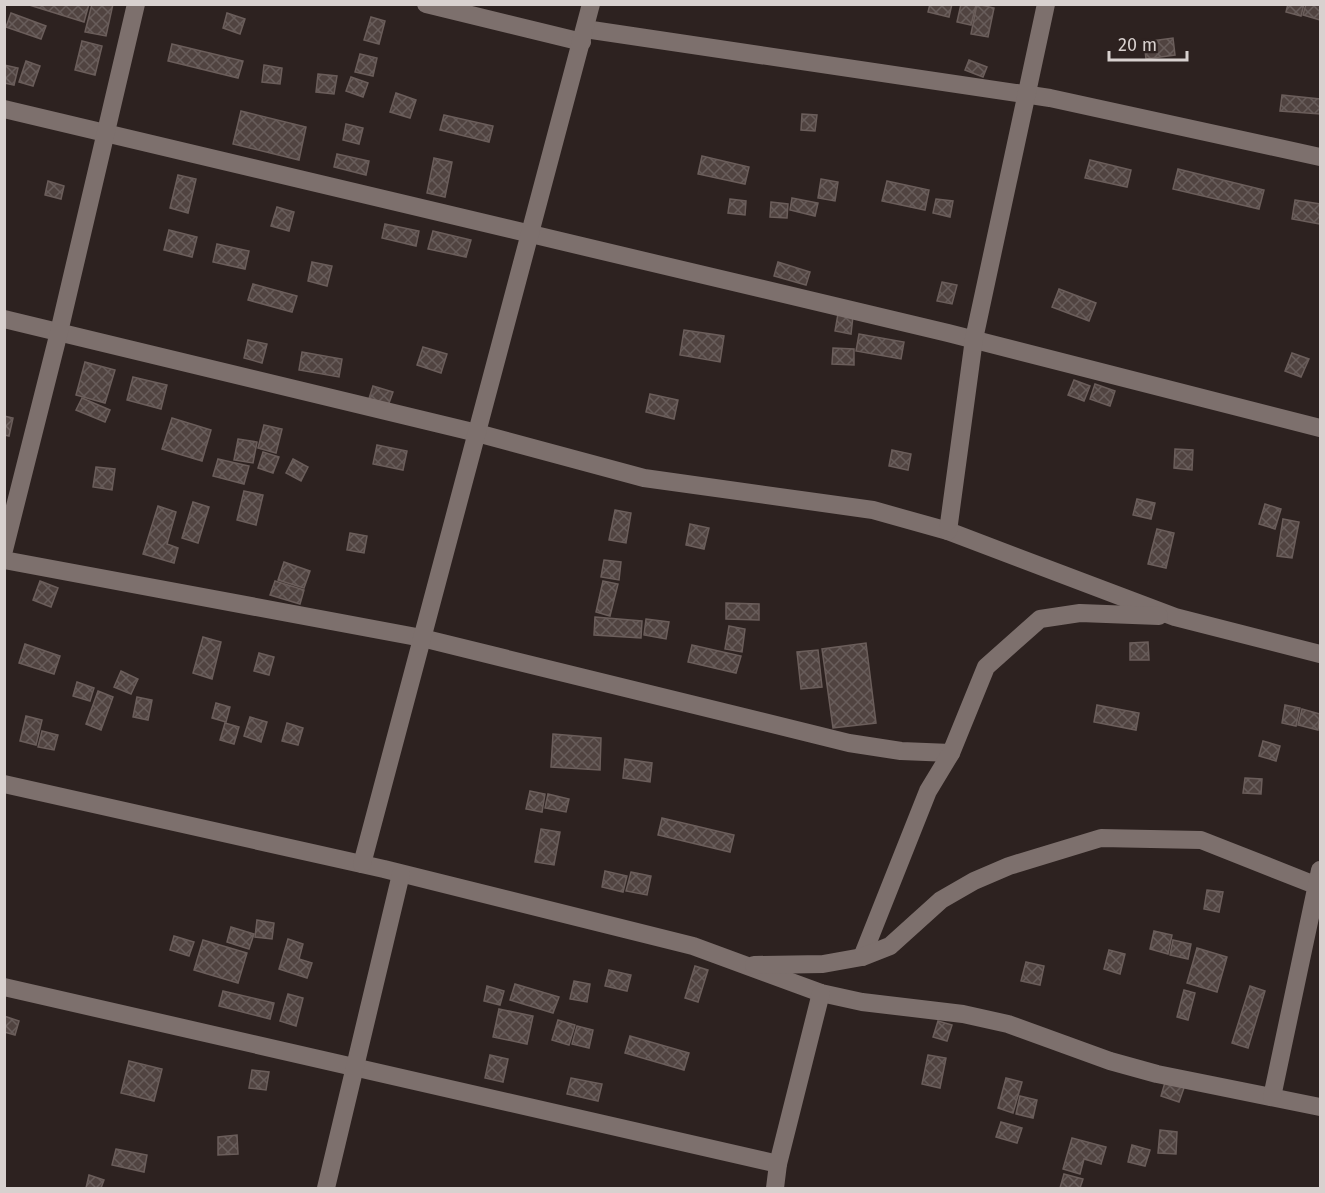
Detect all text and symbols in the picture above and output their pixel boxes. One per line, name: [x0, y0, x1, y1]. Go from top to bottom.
scale bar: [1109, 24, 1187, 62]
text: 20 m: [1118, 34, 1157, 56]

